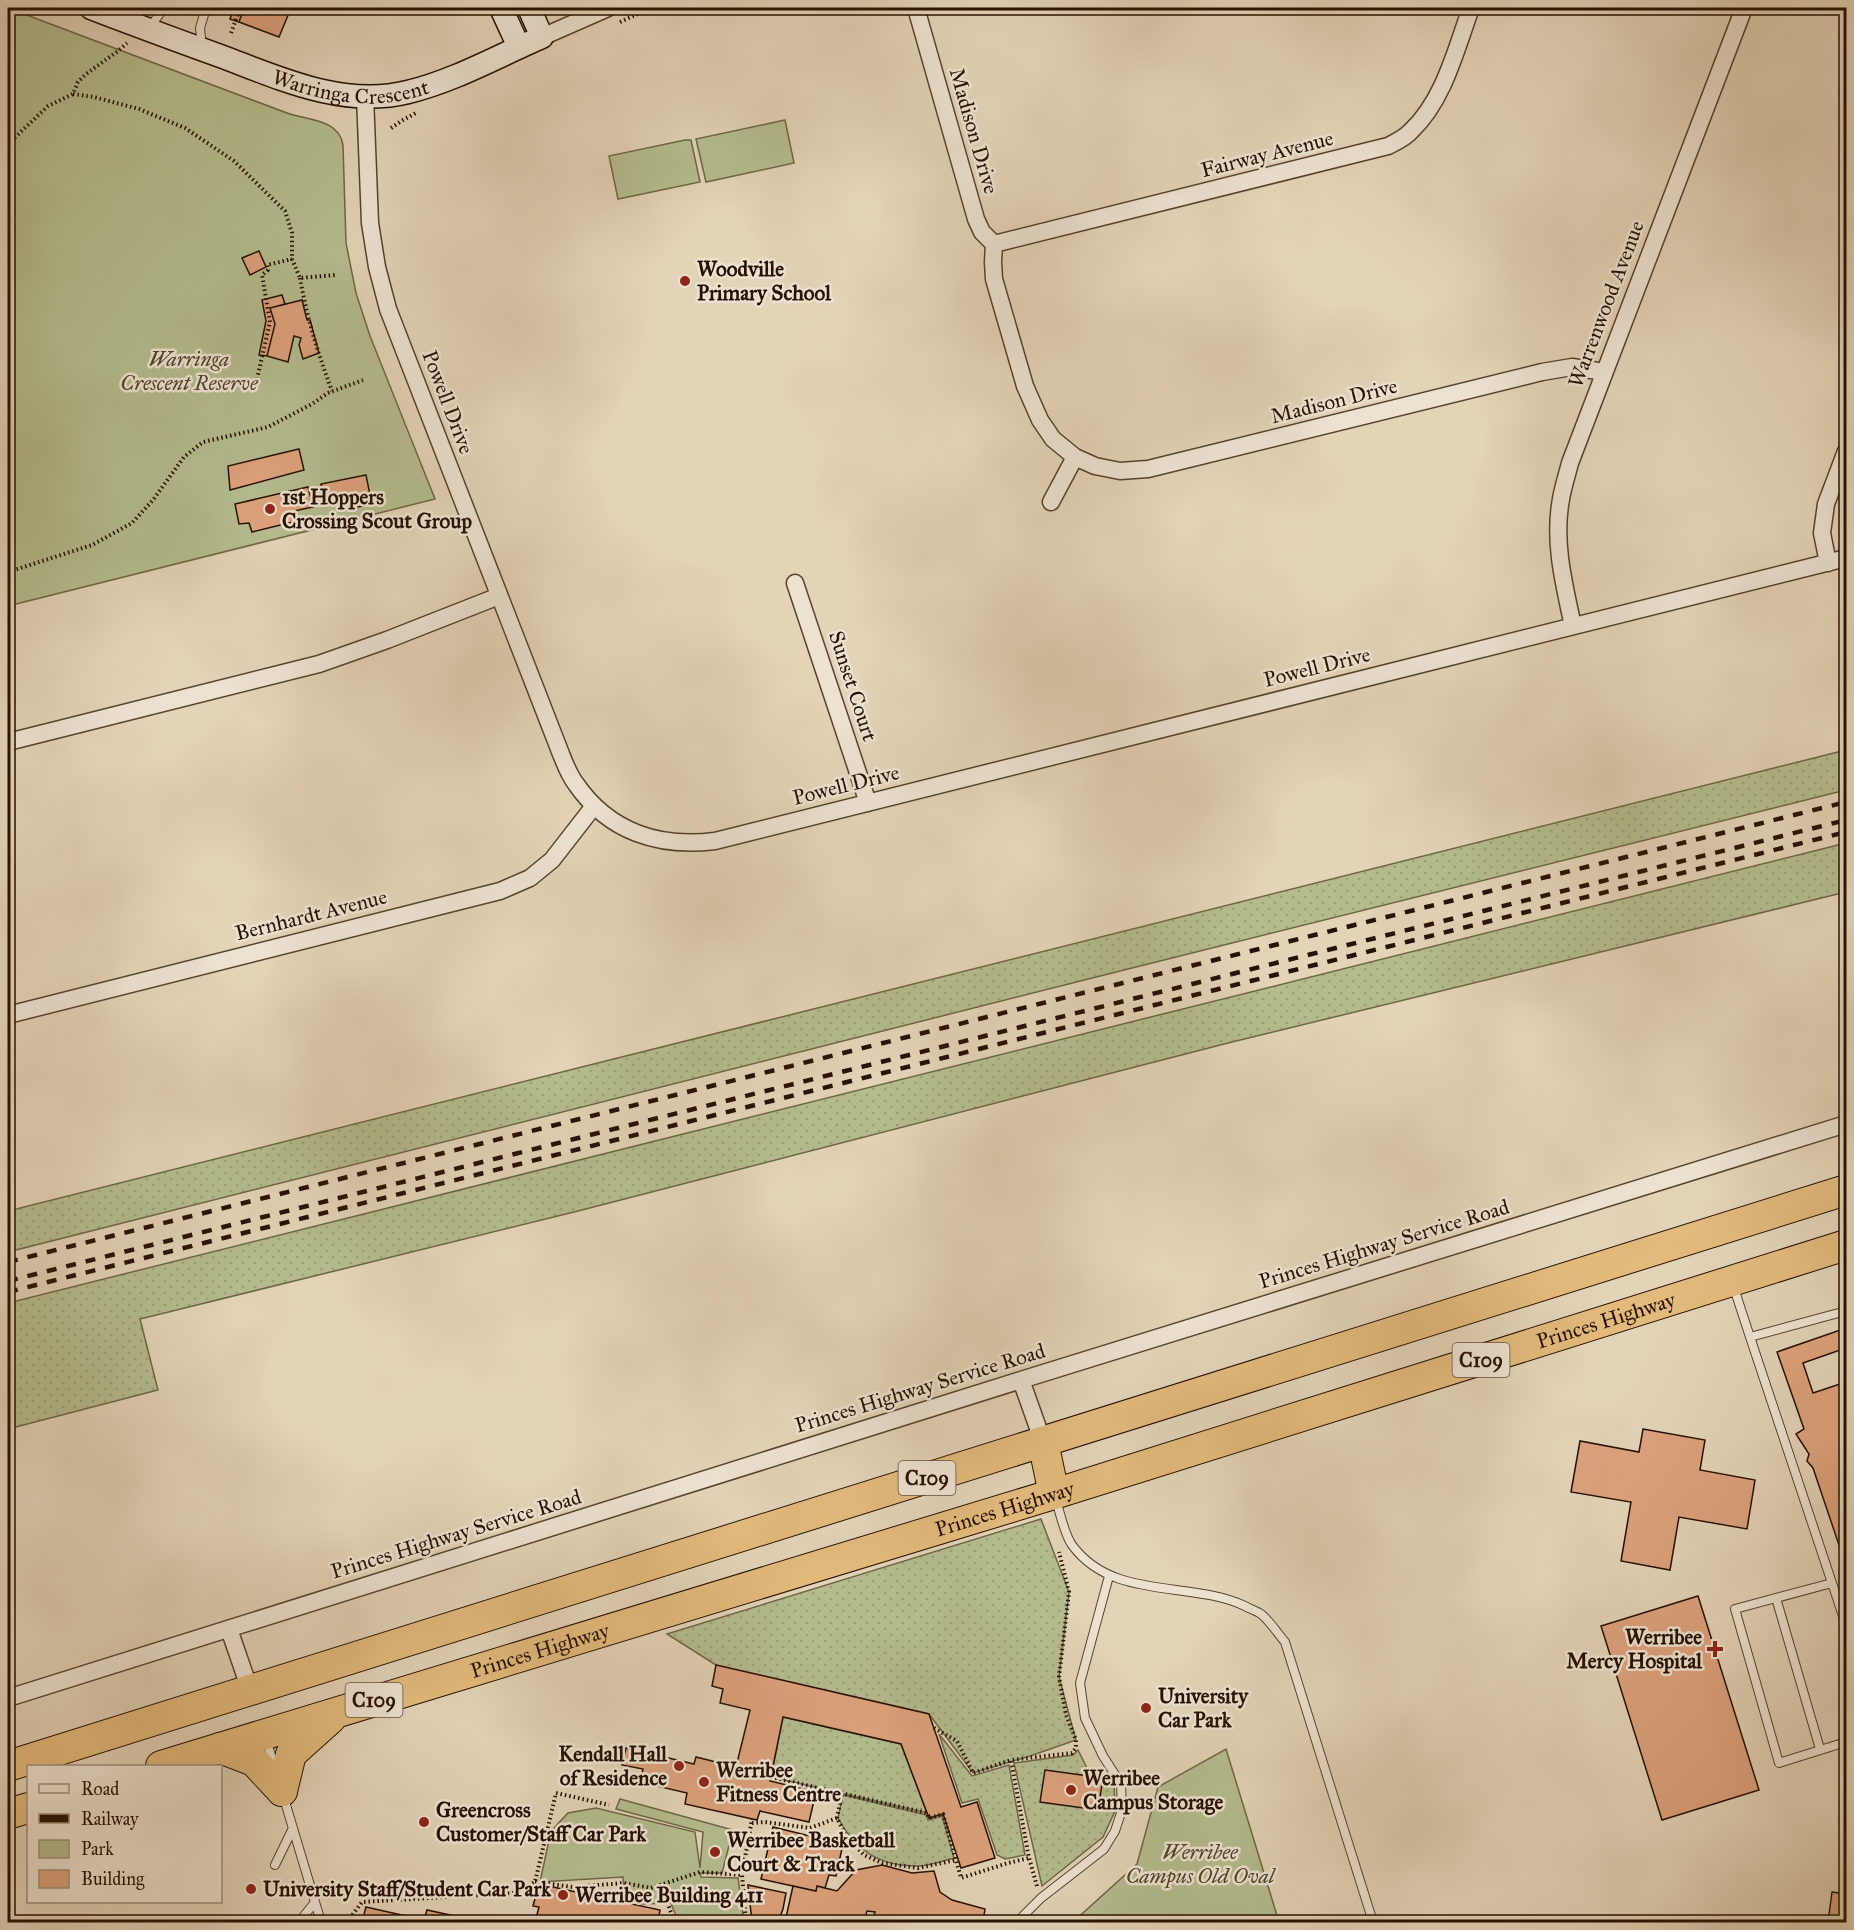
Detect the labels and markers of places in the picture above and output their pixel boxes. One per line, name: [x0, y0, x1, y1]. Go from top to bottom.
place label: Woodville Primary School: [697, 256, 832, 306]
marker: Woodville Primary School: [678, 274, 692, 288]
place label: 1st Hoppers Crossing Scout Group: [282, 484, 472, 534]
marker: 1st Hoppers Crossing Scout Group: [263, 502, 277, 516]
place label: Werribee Mercy Hospital: [1566, 1624, 1703, 1674]
marker: Werribee Mercy Hospital: [1706, 1640, 1724, 1658]
place label: University Car Park: [1158, 1683, 1249, 1733]
marker: University Car Park: [1139, 1701, 1153, 1715]
place label: Kendall Hall of Residence: [559, 1741, 668, 1791]
place label: Werribee Fitness Centre: [716, 1757, 841, 1807]
marker: Kendall Hall of Residence: [672, 1759, 686, 1773]
place label: Werribee Campus Storage: [1083, 1765, 1223, 1815]
marker: Werribee Fitness Centre: [697, 1775, 711, 1789]
marker: Werribee Campus Storage: [1064, 1783, 1078, 1797]
place label: Greencross Customer/Staff Car Park: [436, 1797, 647, 1847]
marker: Greencross Customer/Staff Car Park: [417, 1815, 431, 1829]
place label: Werribee Basketball Court & Track: [727, 1827, 896, 1877]
marker: Werribee Basketball Court & Track: [708, 1845, 722, 1859]
place label: University Staff/Student Car Park: [263, 1876, 552, 1902]
marker: University Staff/Student Car Park: [244, 1882, 258, 1896]
place label: Werribee Building 411: [575, 1882, 763, 1908]
marker: Werribee Building 411: [556, 1888, 570, 1902]

